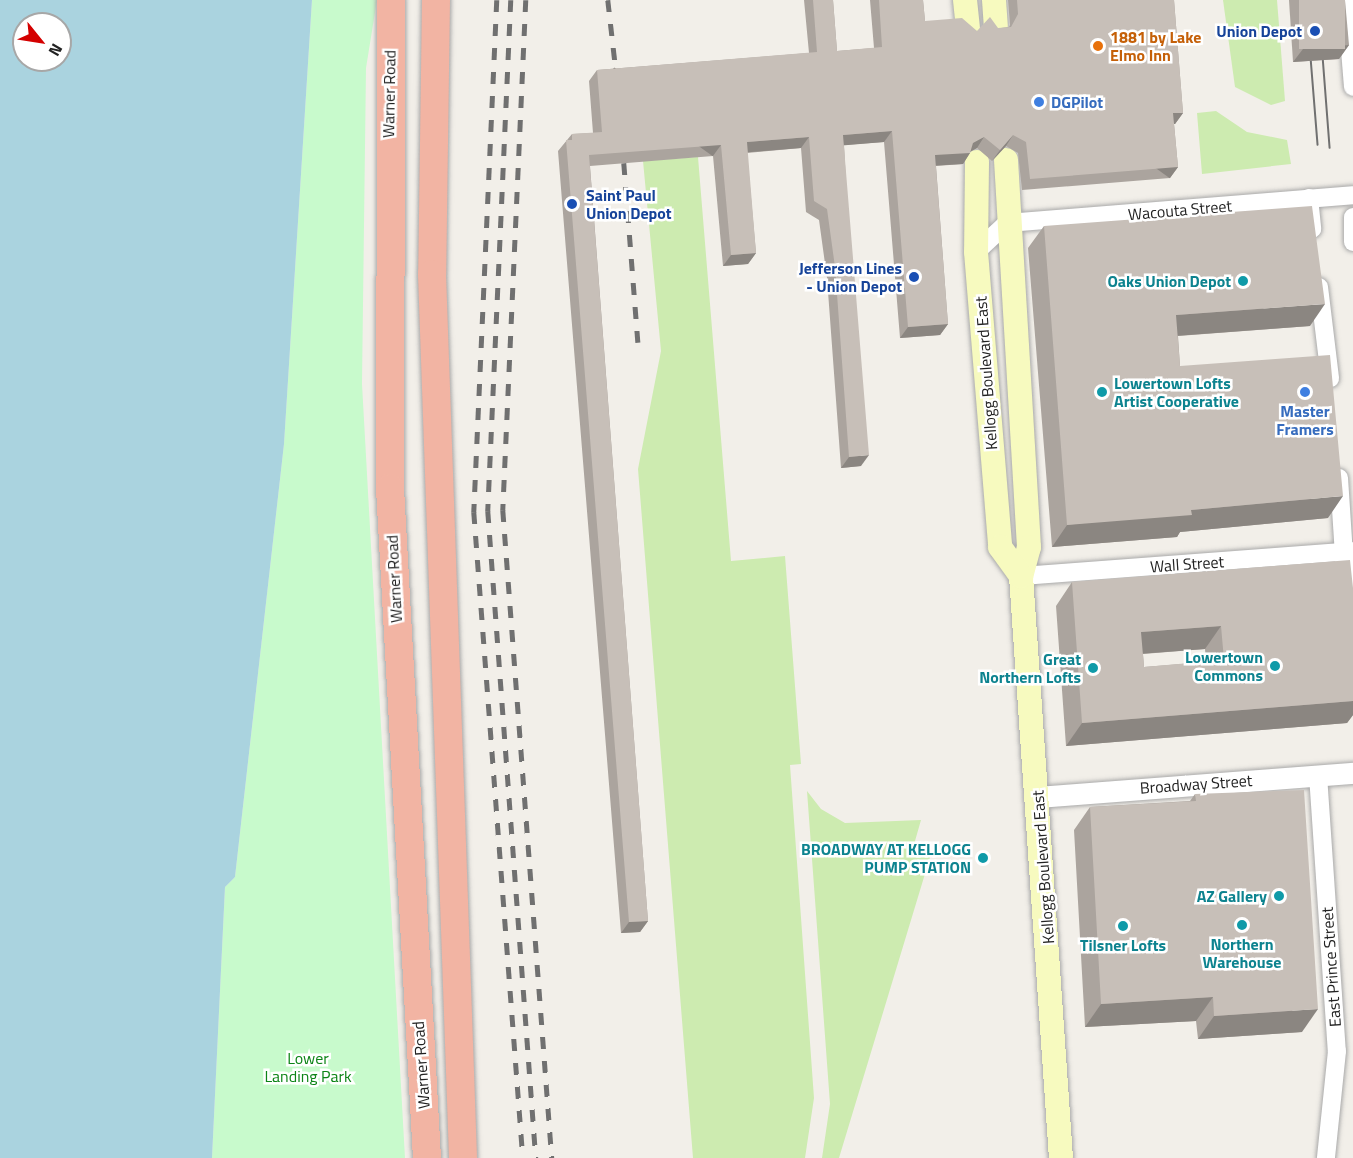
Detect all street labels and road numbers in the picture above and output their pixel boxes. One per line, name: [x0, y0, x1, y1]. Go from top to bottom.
street label: Warner Road: [379, 50, 399, 138]
street label: Wacouta Street: [1127, 196, 1233, 224]
street label: Kellogg Boulevard East: [971, 296, 1001, 450]
street label: Warner Road: [382, 535, 406, 623]
street label: Wall Street: [1149, 552, 1225, 576]
street label: Broadway Street: [1139, 770, 1253, 798]
street label: Kellogg Boulevard East: [1028, 790, 1058, 944]
street label: East Prince Street: [1317, 906, 1345, 1028]
street label: Warner Road: [408, 1021, 434, 1109]

